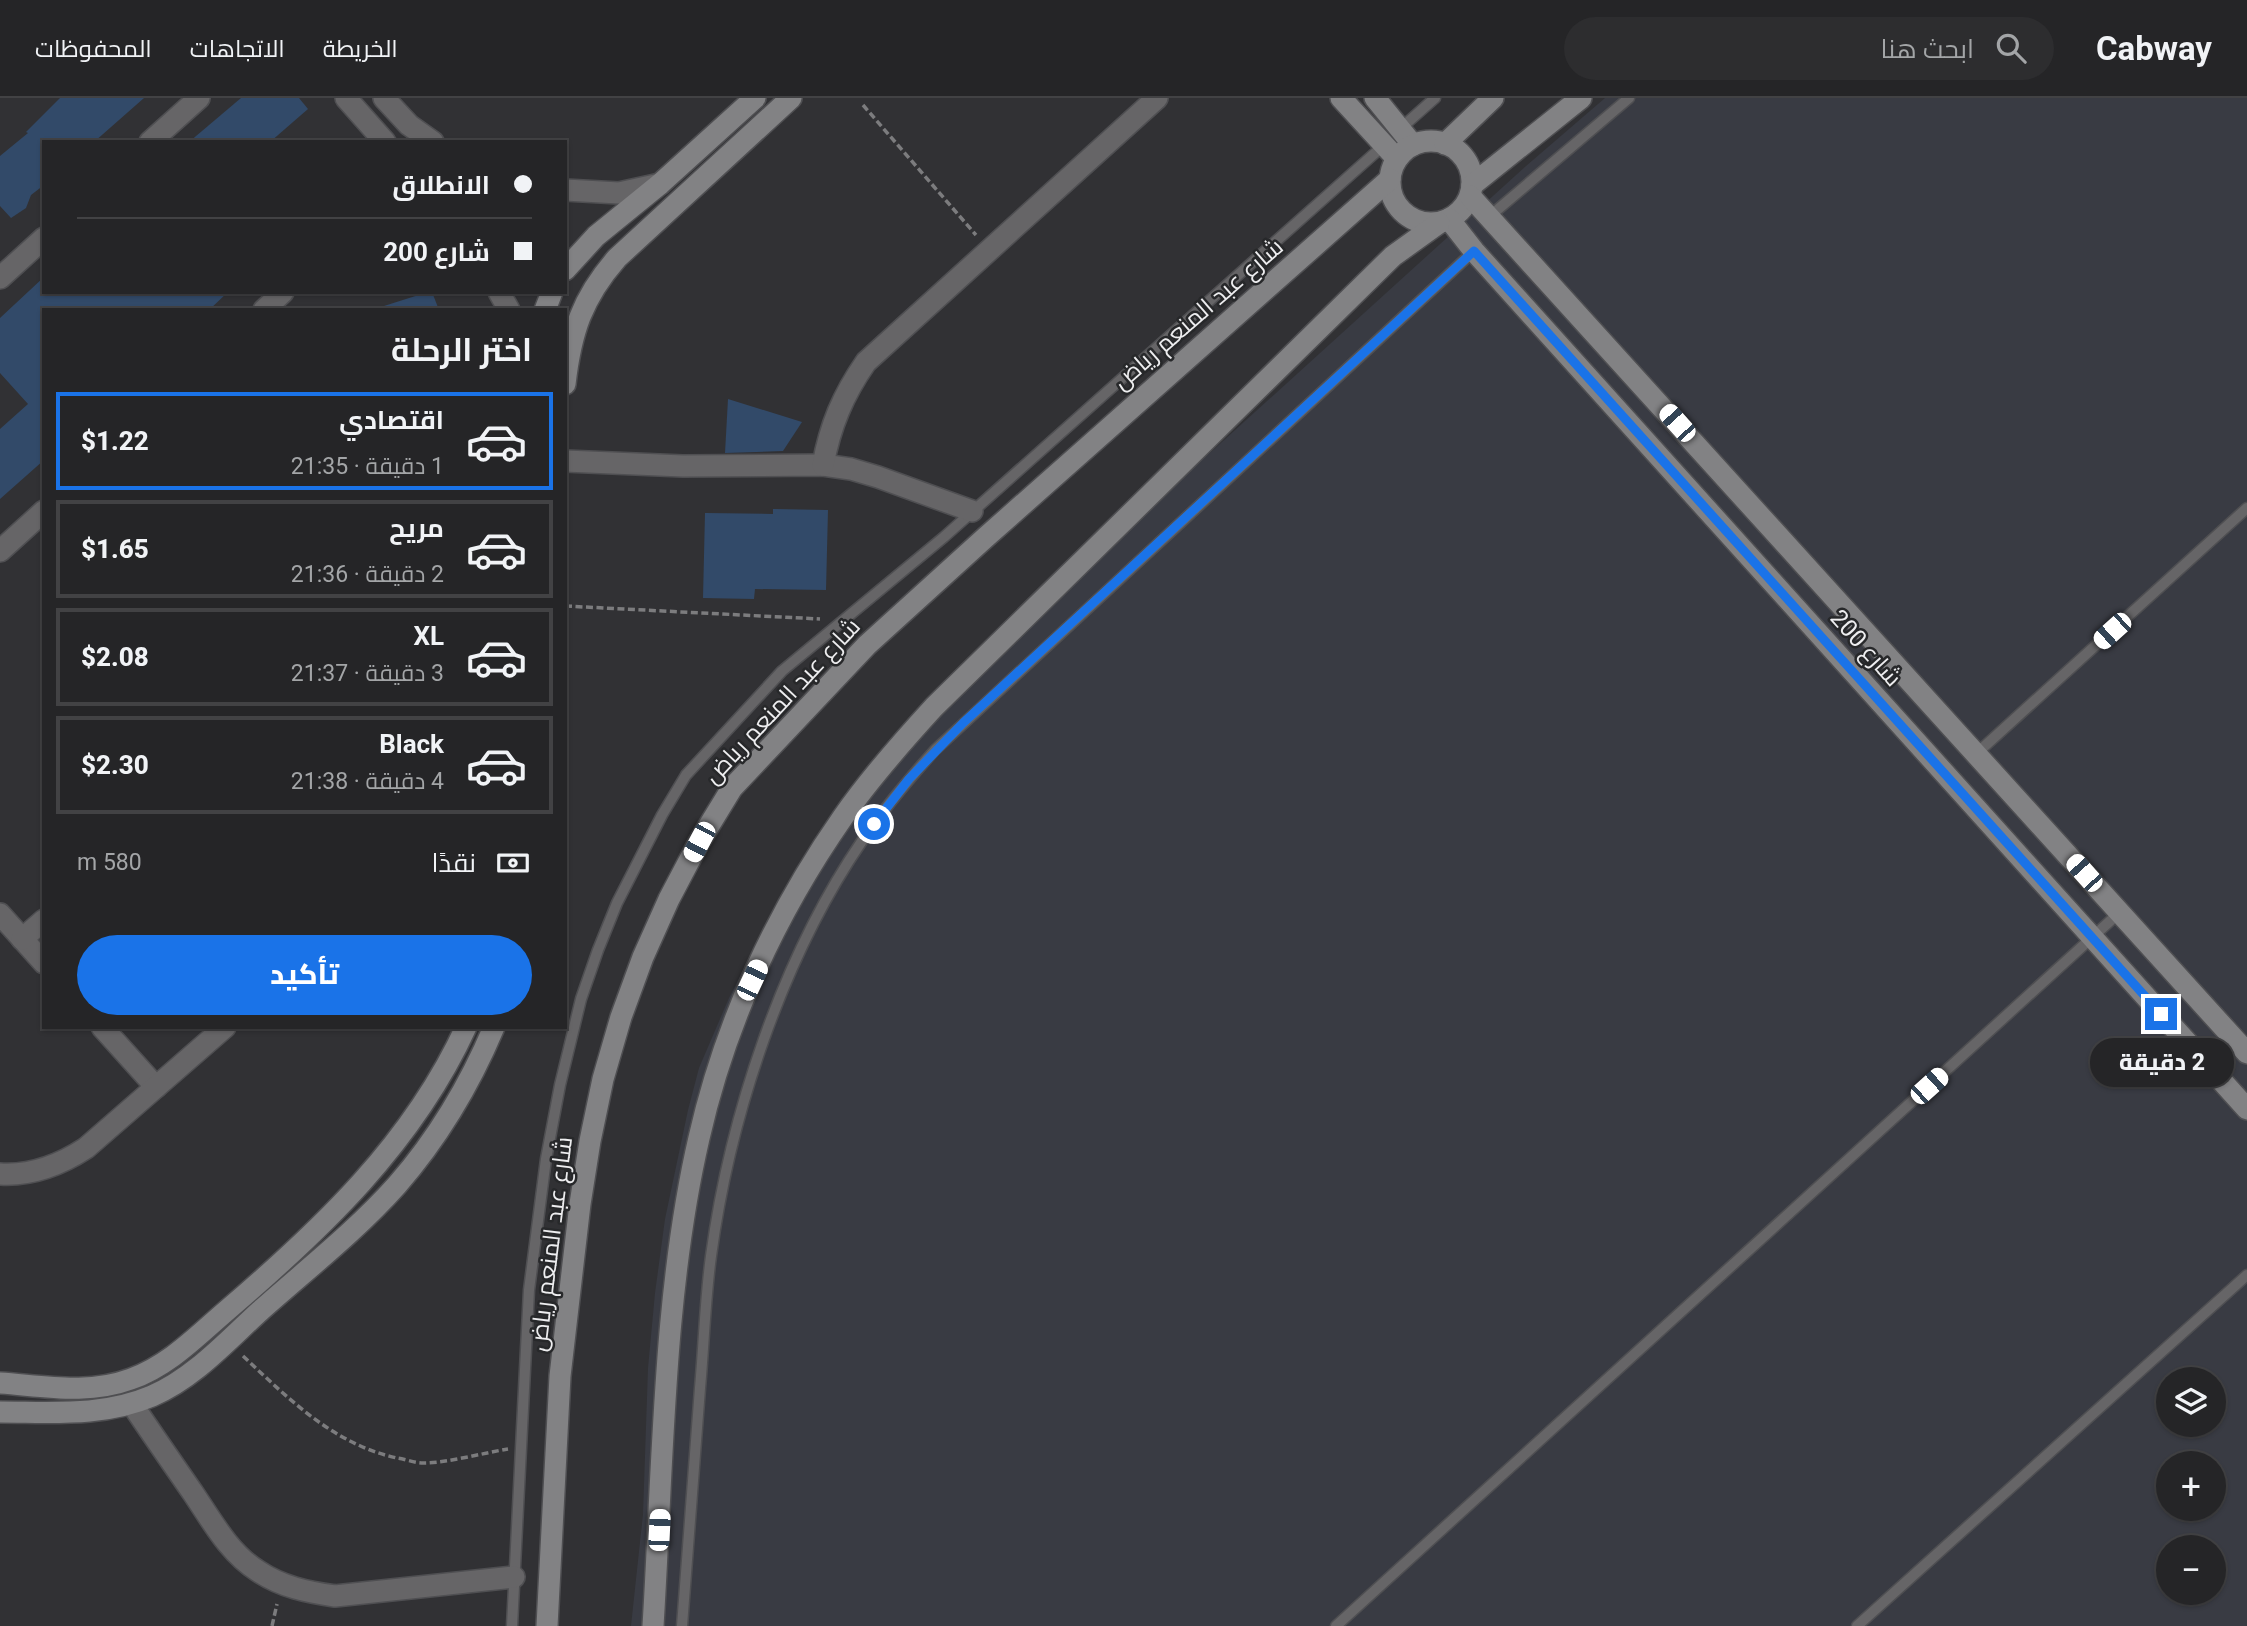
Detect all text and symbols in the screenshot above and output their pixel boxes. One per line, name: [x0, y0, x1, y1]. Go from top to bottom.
search box: [1564, 17, 2054, 80]
icon: search: [1992, 29, 2030, 67]
text: Cabway: [2096, 29, 2212, 68]
text: ابحث هنا: [1881, 34, 1974, 64]
text: المحفوظات: [35, 35, 152, 63]
text: الاتجاهات: [190, 35, 285, 63]
text: الخريطة: [323, 35, 398, 63]
text: الانطلاق: [392, 170, 490, 200]
street label: شارع عبد المنعم رياض: [1107, 233, 1290, 397]
text: شارع 200: [383, 237, 490, 267]
text: اختر الرحلة: [391, 331, 532, 369]
car: [1656, 400, 1699, 446]
text: اقتصادي: [339, 405, 444, 435]
icon: car: [465, 410, 528, 473]
text: $1.22: [81, 426, 149, 456]
text: 1 دقيقة · 21:35: [291, 453, 444, 480]
text: مريح: [389, 513, 444, 543]
icon: car: [465, 518, 528, 581]
text: $1.65: [81, 534, 149, 564]
text: 2 دقيقة · 21:36: [291, 561, 444, 588]
street label: شارع 200: [1823, 604, 1907, 693]
car: [2090, 609, 2135, 653]
street label: شارع عبد المنعم رياض: [698, 612, 867, 791]
text: XL: [413, 621, 444, 651]
icon: car: [465, 626, 528, 689]
text: $2.08: [81, 642, 149, 672]
text: 3 دقيقة · 21:37: [291, 660, 444, 687]
text: Black: [379, 729, 444, 759]
icon: car: [465, 734, 528, 797]
text: $2.30: [81, 750, 149, 780]
text: 4 دقيقة · 21:38: [291, 768, 444, 795]
route start: [858, 808, 890, 840]
car: [680, 819, 719, 865]
icon: cash: [494, 844, 532, 882]
text: نقدًا: [432, 848, 476, 878]
text: 580 m: [77, 849, 142, 876]
car: [2063, 850, 2106, 896]
button: تأكيد: [77, 935, 532, 1015]
car: [734, 957, 771, 1003]
route end: [2145, 998, 2177, 1030]
callout: 2 دقيقة: [2089, 1038, 2233, 1088]
text: 2 دقيقة: [2119, 1049, 2205, 1076]
car: [1907, 1064, 1952, 1108]
street label: شارع عبد المنعم رياض: [524, 1135, 580, 1353]
map controls: [2156, 1367, 2226, 1605]
button: layers: [2156, 1367, 2226, 1437]
button: +: [2156, 1451, 2226, 1521]
car: [648, 1508, 671, 1552]
button: −: [2156, 1535, 2226, 1605]

